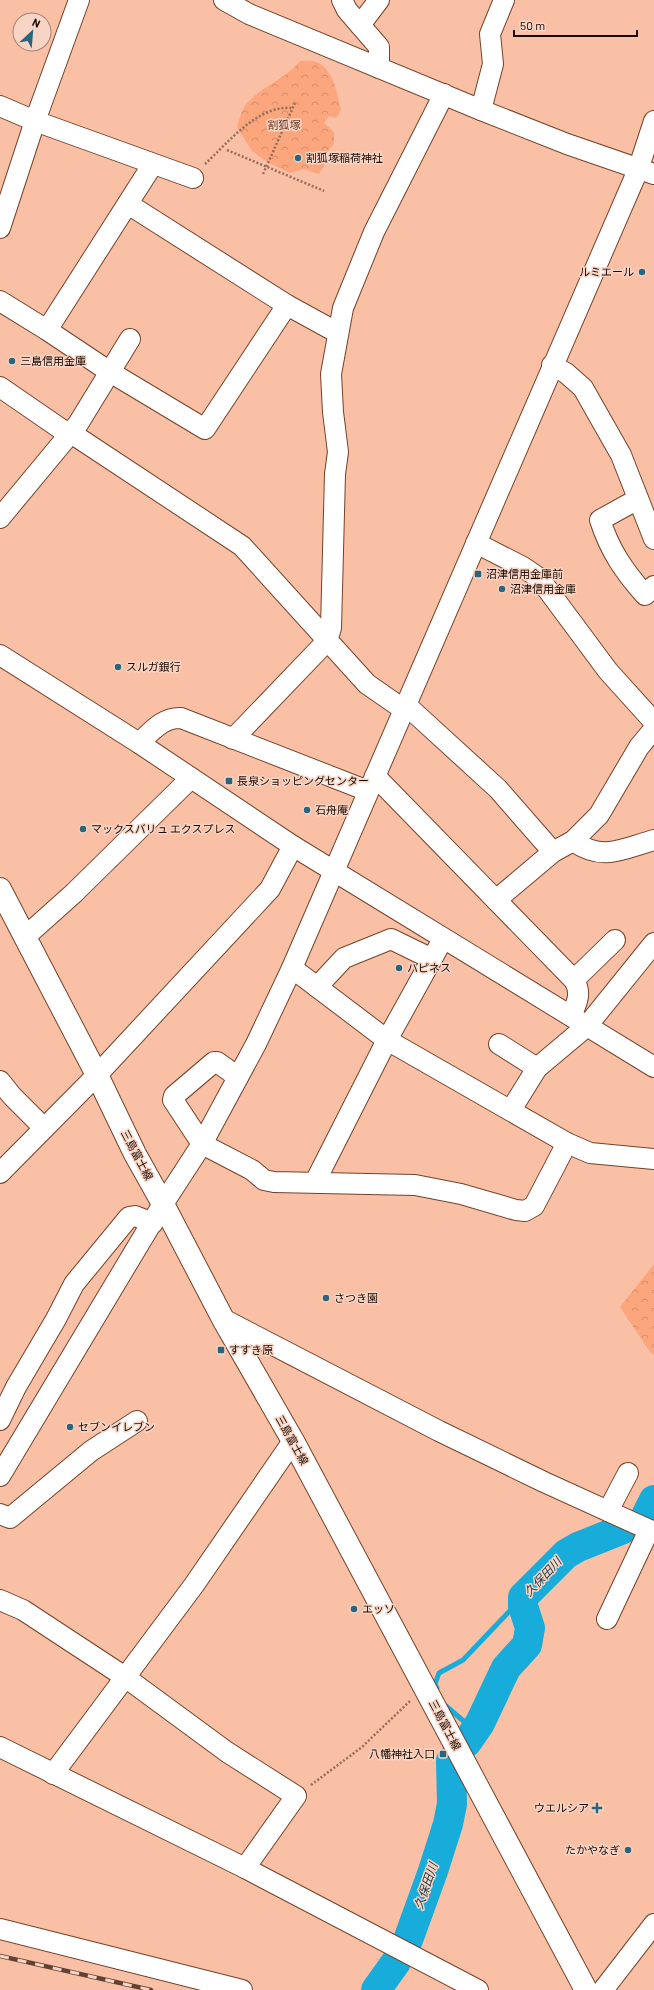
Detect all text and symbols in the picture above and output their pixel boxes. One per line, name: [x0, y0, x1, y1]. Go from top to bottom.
north arrow: [12, 12, 52, 52]
scale bar: [514, 12, 637, 38]
text: N: [30, 15, 43, 30]
text: 50 m: [520, 18, 545, 32]
park label: 割狐塚: [268, 118, 301, 131]
place label: 割狐塚稲荷神社: [306, 151, 383, 164]
marker: 割狐塚稲荷神社: [293, 153, 303, 163]
place label: ルミエール: [579, 265, 634, 278]
marker: ルミエール: [637, 267, 647, 277]
place label: 三島信用金庫: [20, 354, 86, 367]
marker: 三島信用金庫: [7, 356, 17, 366]
place label: 沼津信用金庫前: [486, 567, 563, 580]
marker: 沼津信用金庫前: [473, 569, 483, 579]
place label: 沼津信用金庫: [510, 582, 576, 595]
marker: 沼津信用金庫: [497, 584, 507, 594]
place label: スルガ銀行: [126, 660, 181, 673]
marker: スルガ銀行: [113, 662, 123, 672]
place label: 長泉ショッピングセンター: [237, 774, 369, 787]
marker: 長泉ショッピングセンター: [224, 776, 234, 786]
place label: 石舟庵: [315, 803, 348, 816]
marker: 石舟庵: [302, 805, 312, 815]
place label: マックスバリュ エクスプレス: [91, 822, 236, 835]
marker: マックスバリュ エクスプレス: [78, 824, 88, 834]
place label: ハピネス: [407, 961, 451, 974]
marker: ハピネス: [394, 963, 404, 973]
street label: 三島富士線: [119, 1127, 156, 1182]
place label: さつき園: [334, 1291, 378, 1304]
marker: さつき園: [321, 1293, 331, 1303]
place label: すすき原: [229, 1343, 273, 1356]
marker: すすき原: [216, 1345, 226, 1355]
street label: 三島富士線: [273, 1413, 311, 1467]
place label: セブンイレブン: [78, 1420, 155, 1433]
marker: セブンイレブン: [65, 1422, 75, 1432]
water label: 久保田川: [521, 1553, 565, 1599]
place label: エッソ: [362, 1602, 395, 1615]
marker: エッソ: [349, 1604, 359, 1614]
street label: 三島富士線: [427, 1697, 464, 1752]
place label: 八幡神社入口: [369, 1747, 435, 1760]
marker: 八幡神社入口: [438, 1749, 448, 1759]
place label: ウエルシア: [534, 1801, 589, 1814]
marker: ウエルシア: [592, 1803, 602, 1813]
place label: たかやなぎ: [565, 1843, 620, 1856]
marker: たかやなぎ: [623, 1845, 633, 1855]
water label: 久保田川: [411, 1859, 440, 1911]

